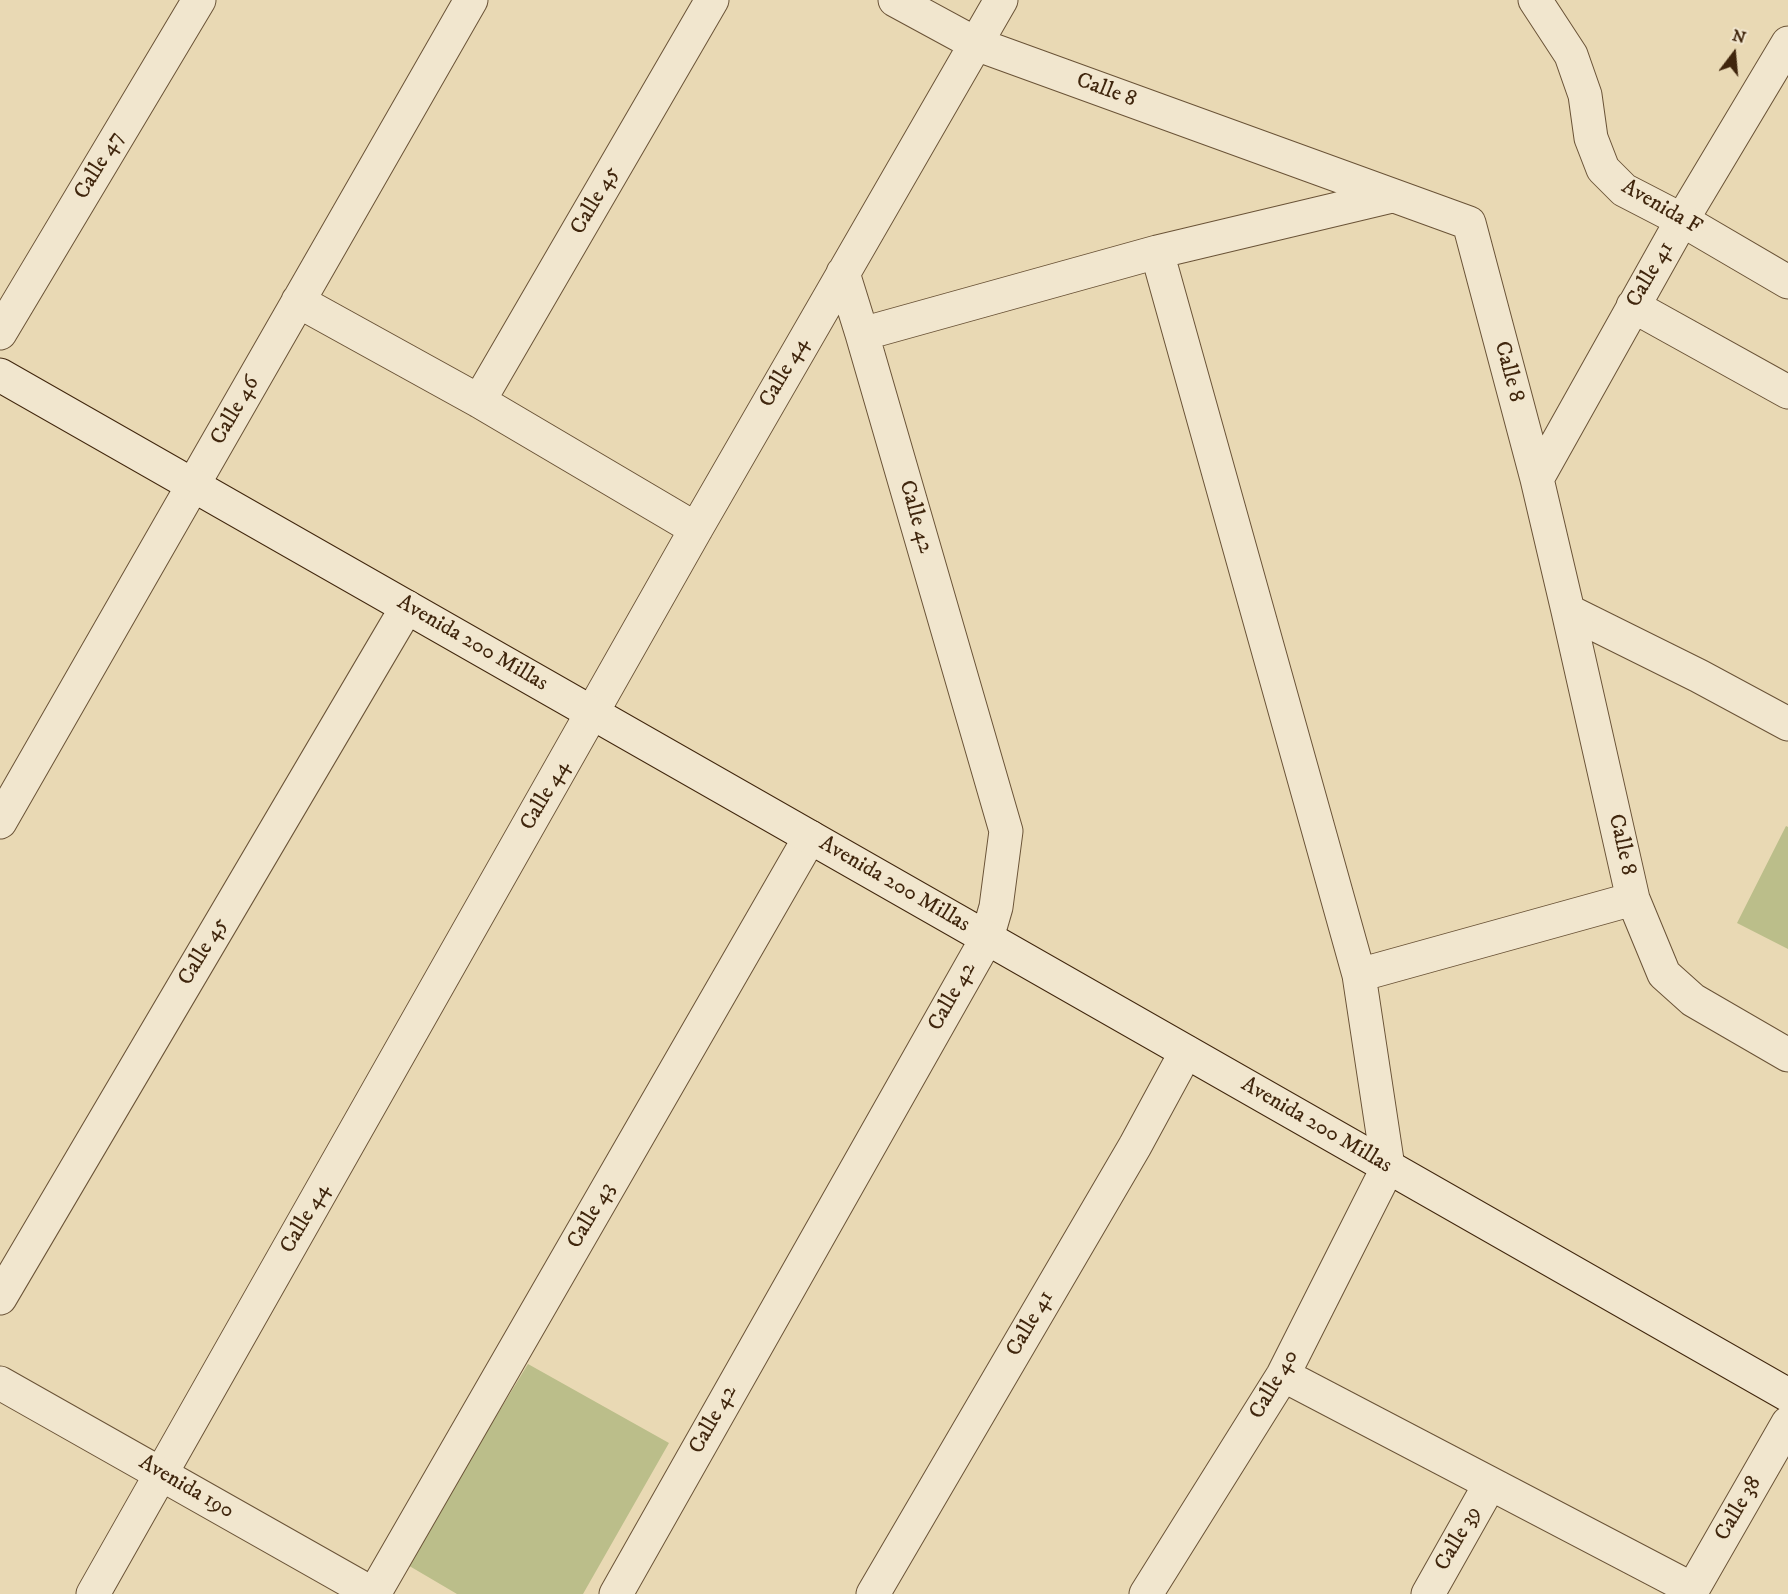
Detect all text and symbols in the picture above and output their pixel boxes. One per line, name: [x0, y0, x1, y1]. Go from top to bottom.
north arrow: [1704, 24, 1764, 84]
text: N: [1730, 25, 1748, 48]
street label: Calle 8: [1072, 68, 1140, 114]
street label: Calle 47: [70, 127, 130, 205]
street label: Calle 45: [566, 162, 626, 240]
street label: Avenida F: [1616, 175, 1706, 241]
street label: Calle 41: [1622, 237, 1680, 313]
street label: Calle 44: [755, 333, 815, 413]
street label: Calle 8: [1487, 339, 1529, 405]
street label: Calle 46: [206, 372, 266, 450]
street label: Calle 42: [892, 478, 938, 556]
street label: Avenida 200 Millas: [392, 590, 552, 698]
street label: Calle 44: [516, 756, 576, 836]
street label: Calle 8: [1601, 812, 1641, 878]
street label: Avenida 200 Millas: [814, 831, 974, 939]
street label: Calle 45: [174, 913, 234, 991]
street label: Calle 42: [923, 958, 983, 1036]
street label: Avenida 200 Millas: [1236, 1072, 1396, 1180]
street label: Calle 43: [563, 1178, 621, 1254]
street label: Calle 44: [276, 1179, 336, 1259]
street label: Calle 41: [1002, 1286, 1060, 1362]
street label: Calle 40: [1245, 1346, 1305, 1424]
street label: Calle 42: [684, 1381, 744, 1459]
street label: Avenida 190: [134, 1450, 238, 1526]
street label: Calle 38: [1710, 1472, 1768, 1546]
street label: Calle 39: [1430, 1502, 1488, 1576]

